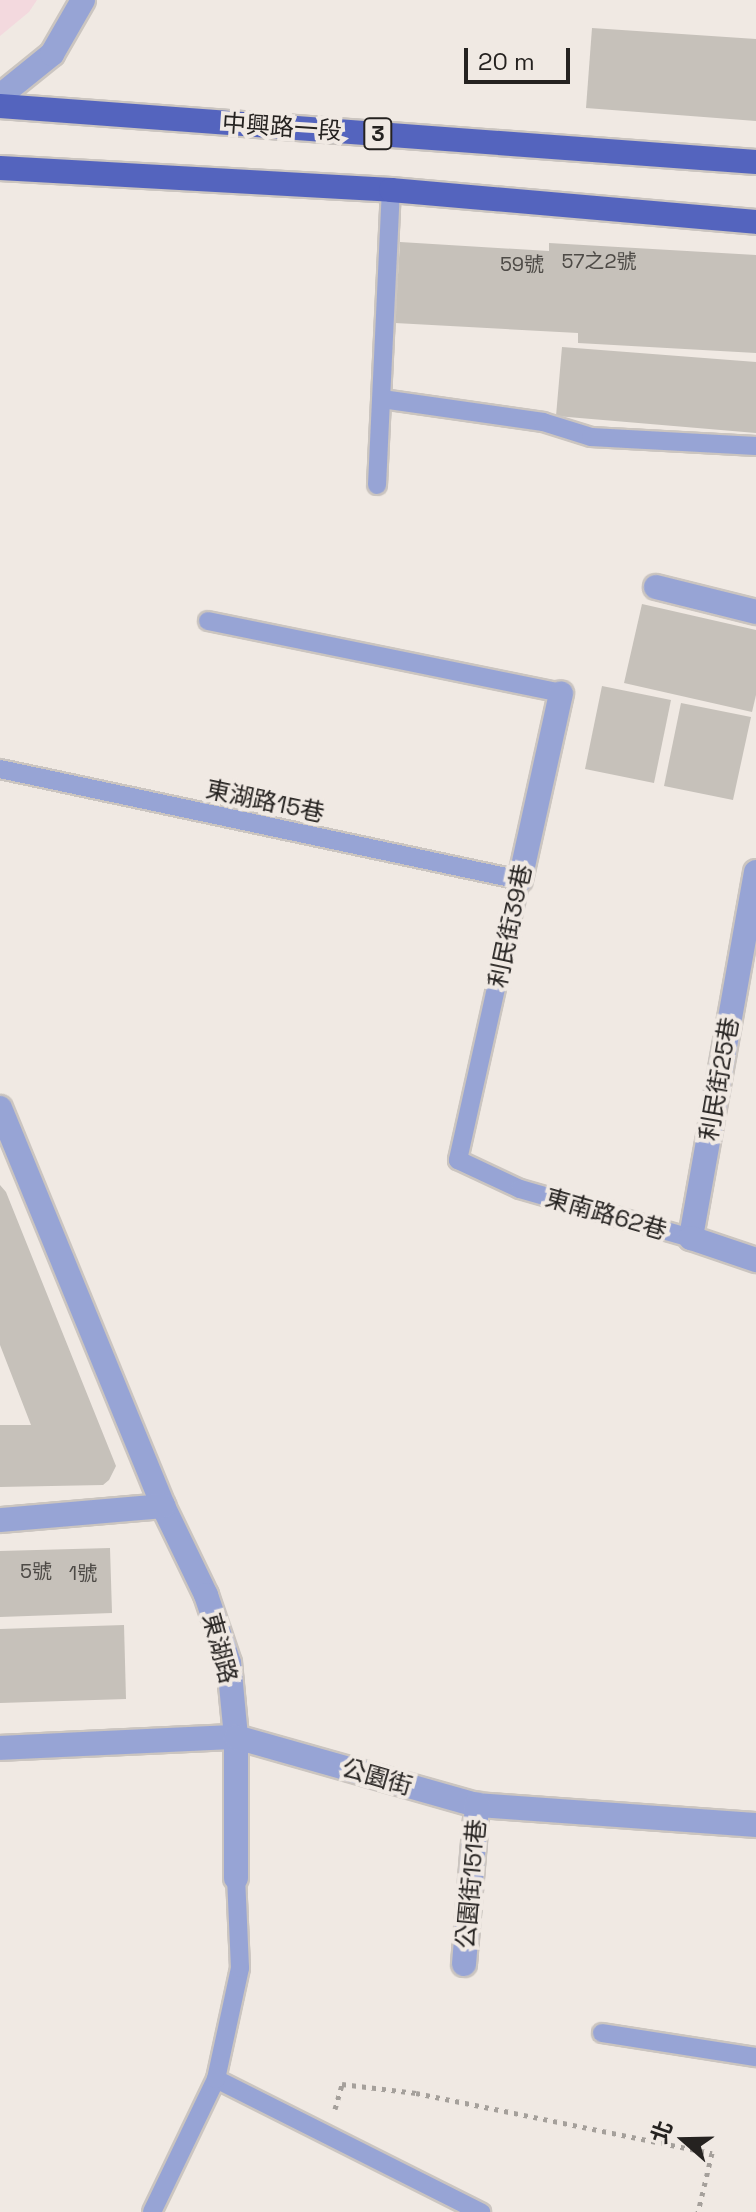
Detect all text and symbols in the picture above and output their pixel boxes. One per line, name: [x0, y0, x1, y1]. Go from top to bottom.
scale bar: [468, 32, 574, 82]
text: 20 m: [478, 46, 535, 77]
street label: 中興路一段: [221, 108, 343, 146]
road number: 3: [362, 116, 394, 152]
house number: 57之2號: [561, 249, 637, 273]
house number: 59號: [500, 252, 544, 276]
street label: 東湖路15巷: [203, 774, 327, 828]
street label: 利民街39巷: [483, 862, 537, 990]
street label: 利民街25巷: [694, 1015, 744, 1143]
street label: 東南路62巷: [542, 1183, 670, 1245]
house number: 5號: [20, 1559, 52, 1583]
house number: 1號: [69, 1561, 97, 1585]
street label: 東湖路: [197, 1609, 243, 1687]
street label: 公園街: [338, 1753, 416, 1801]
street label: 公園街151巷: [451, 1818, 491, 1950]
north arrow: [644, 2100, 724, 2180]
text: 北: [645, 2117, 678, 2147]

